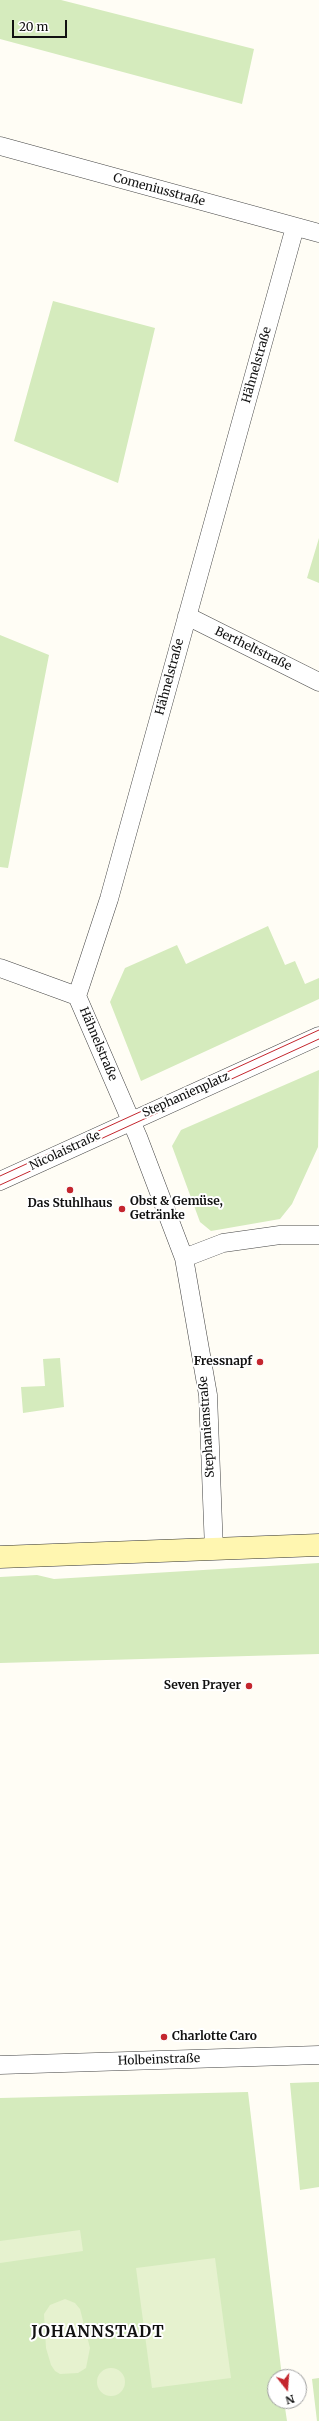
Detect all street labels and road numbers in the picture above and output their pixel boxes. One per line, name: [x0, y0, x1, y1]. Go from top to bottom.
street label: Comeniusstraße: [112, 171, 206, 209]
street label: Hähnelstraße: [239, 325, 275, 405]
street label: Bertheltstraße: [212, 624, 294, 674]
street label: Hähnelstraße: [153, 637, 187, 717]
street label: Hähnelstraße: [76, 1005, 120, 1083]
street label: Stephanienplatz: [140, 1069, 232, 1121]
street label: Nicolaistraße: [27, 1128, 103, 1174]
street label: Stephanienstraße: [196, 1376, 218, 1478]
street label: Holbeinstraße: [118, 2051, 200, 2069]

